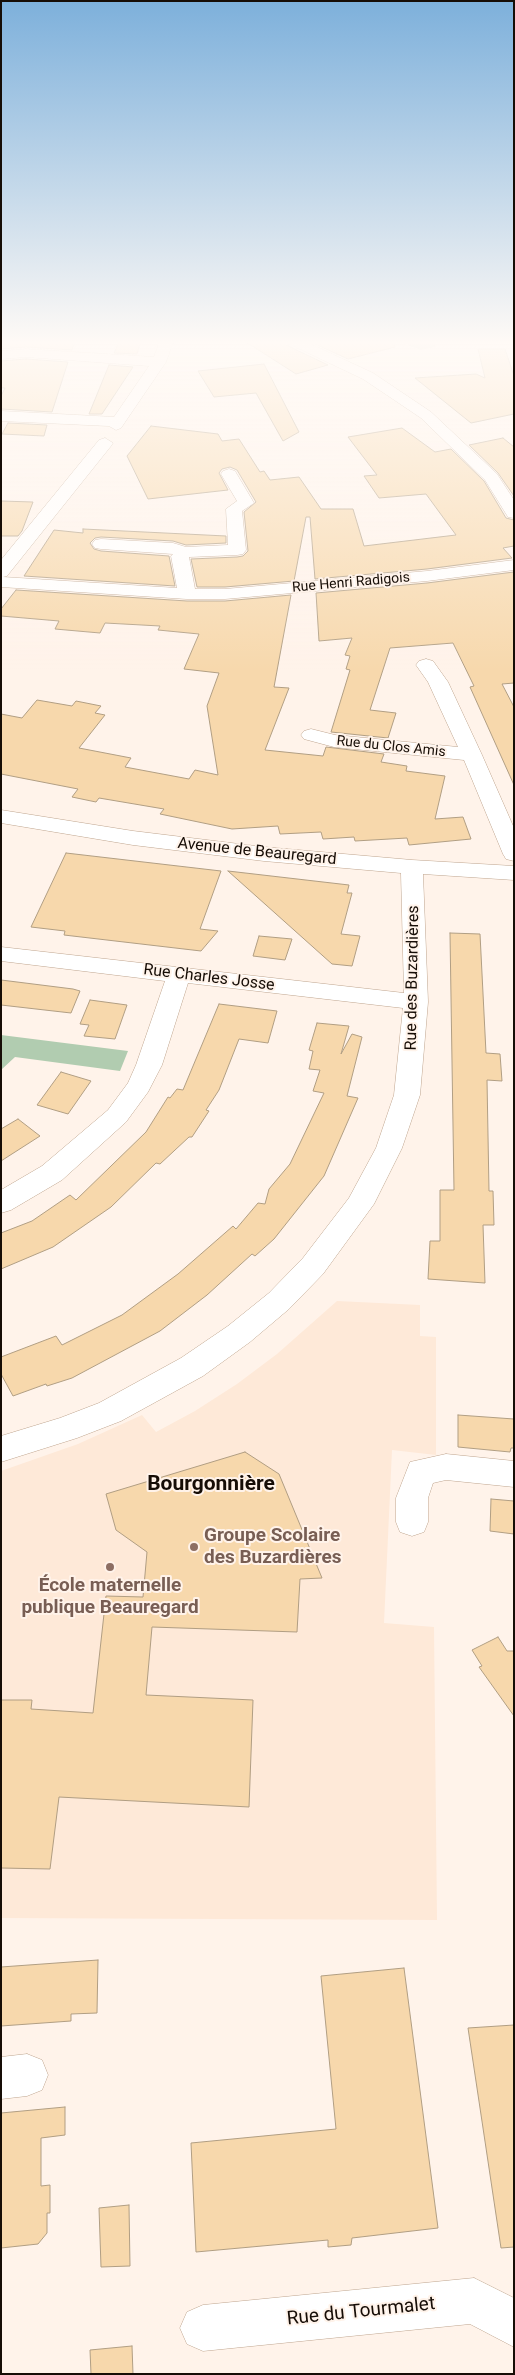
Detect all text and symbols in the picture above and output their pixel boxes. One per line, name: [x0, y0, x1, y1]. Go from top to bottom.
street label: Rue Henri Radigois: [291, 569, 411, 597]
street label: Rue du Clos Amis: [336, 733, 446, 761]
street label: Avenue de Beauregard: [177, 834, 337, 870]
street label: Rue des Buzardières: [402, 905, 424, 1051]
street label: Rue Charles Josse: [142, 960, 276, 996]
district label: Bourgonnière: [147, 1472, 275, 1498]
place label: Groupe Scolaire des Buzardières: [204, 1525, 342, 1569]
marker: Groupe Scolaire des Buzardières: [188, 1541, 200, 1553]
marker: École maternelle publique Beauregard: [104, 1561, 116, 1573]
place label: École maternelle publique Beauregard: [21, 1575, 199, 1619]
street label: Rue du Tourmalet: [286, 2293, 436, 2331]

